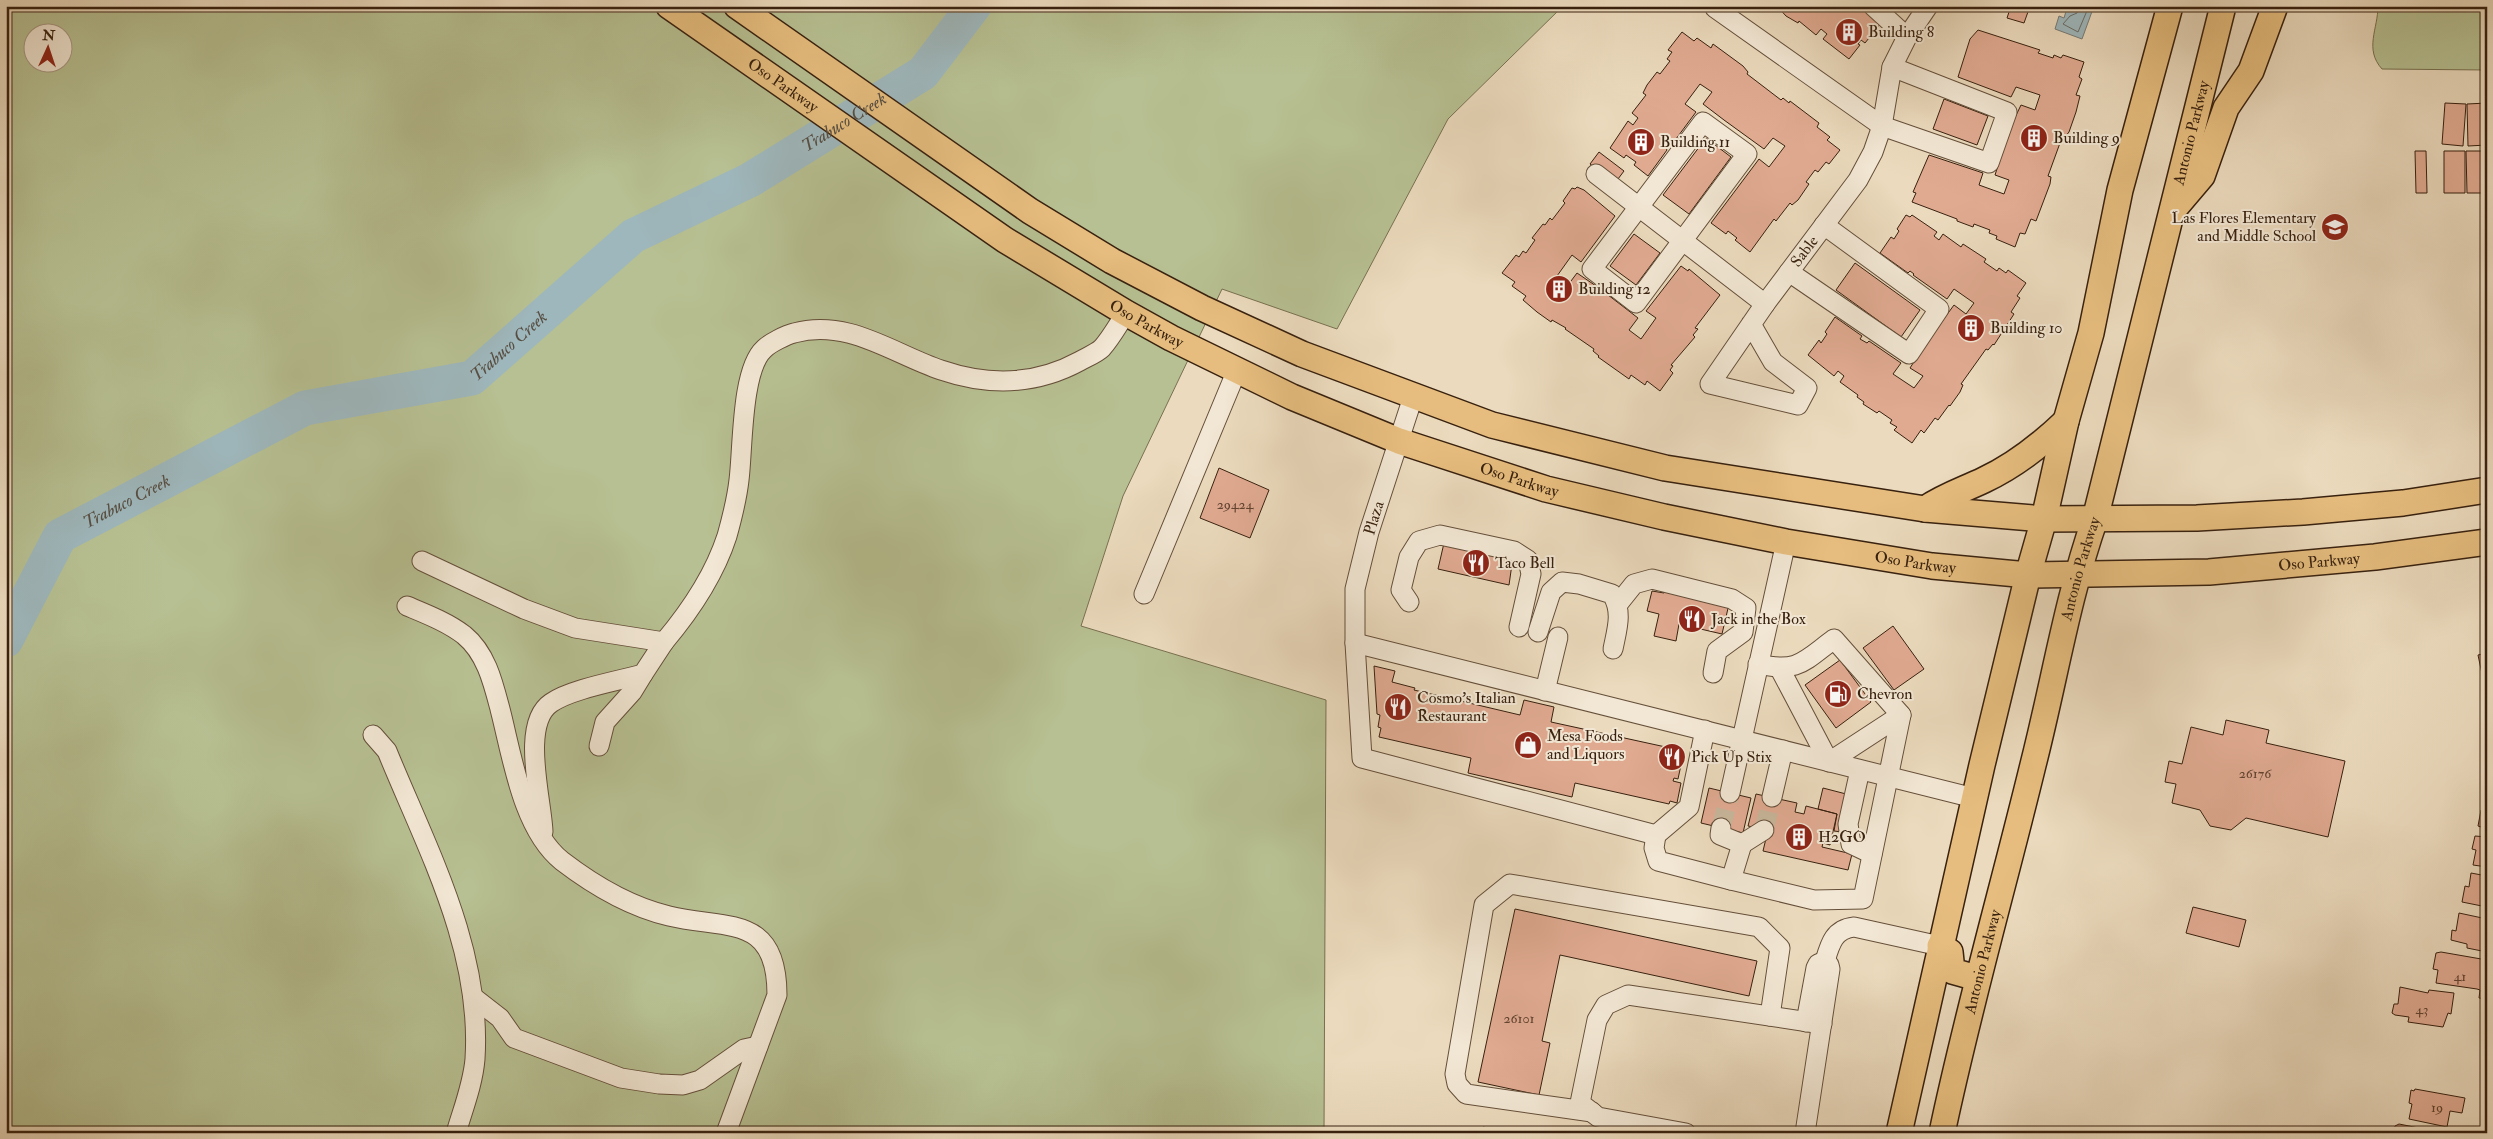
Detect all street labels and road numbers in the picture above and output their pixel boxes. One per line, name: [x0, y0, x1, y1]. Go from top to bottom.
street label: Oso Parkway: [744, 54, 823, 118]
street label: Antonio Parkway: [2168, 78, 2214, 188]
street label: Sable: [1786, 232, 1823, 271]
street label: Oso Parkway: [1106, 295, 1188, 353]
street label: Oso Parkway: [1477, 458, 1562, 502]
street label: Plaza: [1359, 498, 1389, 537]
street label: Antonio Parkway: [2056, 513, 2105, 624]
street label: Oso Parkway: [1873, 547, 1958, 578]
street label: Oso Parkway: [2277, 548, 2362, 576]
street label: Antonio Parkway: [1960, 907, 2006, 1017]

